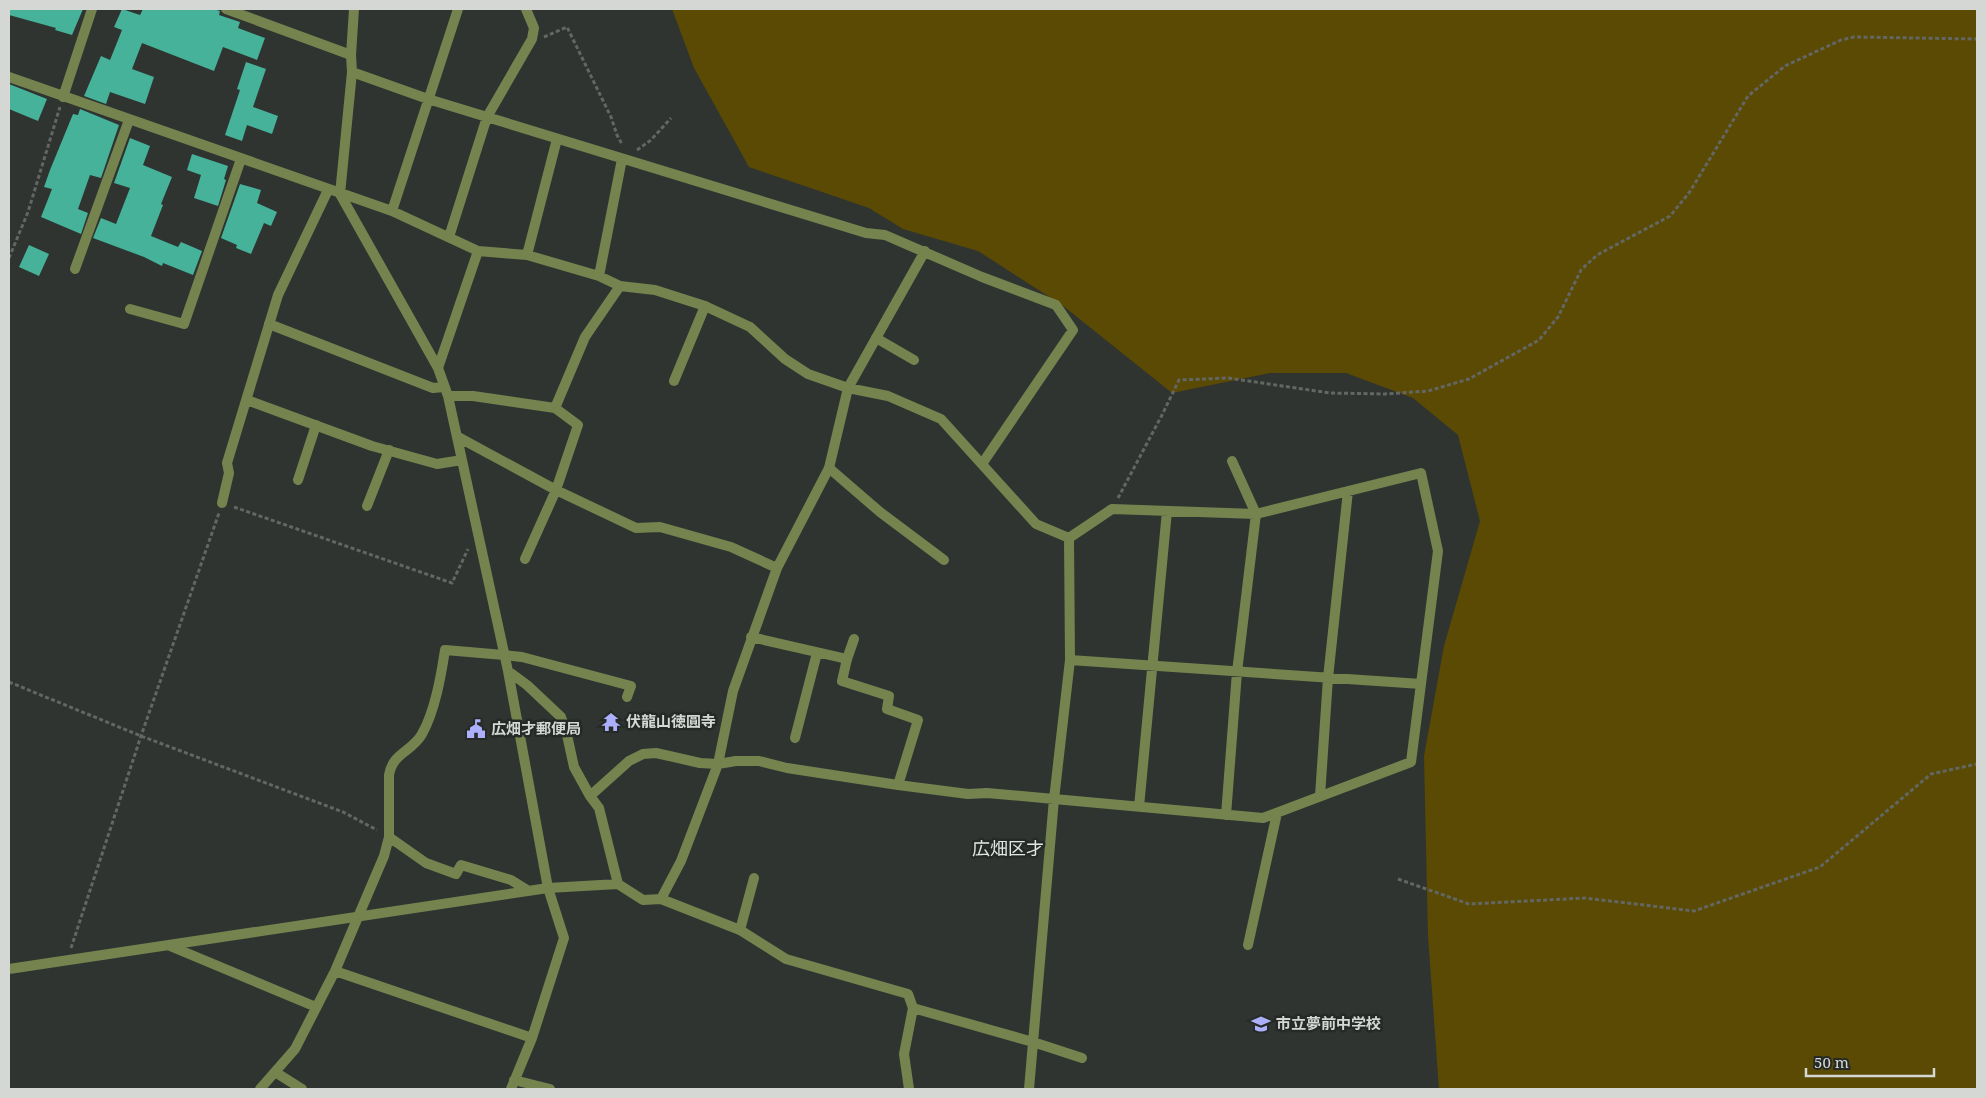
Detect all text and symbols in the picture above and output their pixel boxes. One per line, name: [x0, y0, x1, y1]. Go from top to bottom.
temple icon: 伏龍山徳圓寺: [600, 711, 622, 733]
place label: 伏龍山徳圓寺: [626, 711, 716, 731]
public building icon: 広畑才郵便局: [465, 718, 487, 740]
place label: 広畑才郵便局: [491, 718, 581, 738]
district label: 広畑区才: [972, 836, 1044, 860]
school or university icon: 市立夢前中学校: [1250, 1013, 1272, 1035]
place label: 市立夢前中学校: [1276, 1013, 1381, 1033]
scale bar: [1806, 1046, 1934, 1078]
text: 50 m: [1814, 1052, 1849, 1072]

